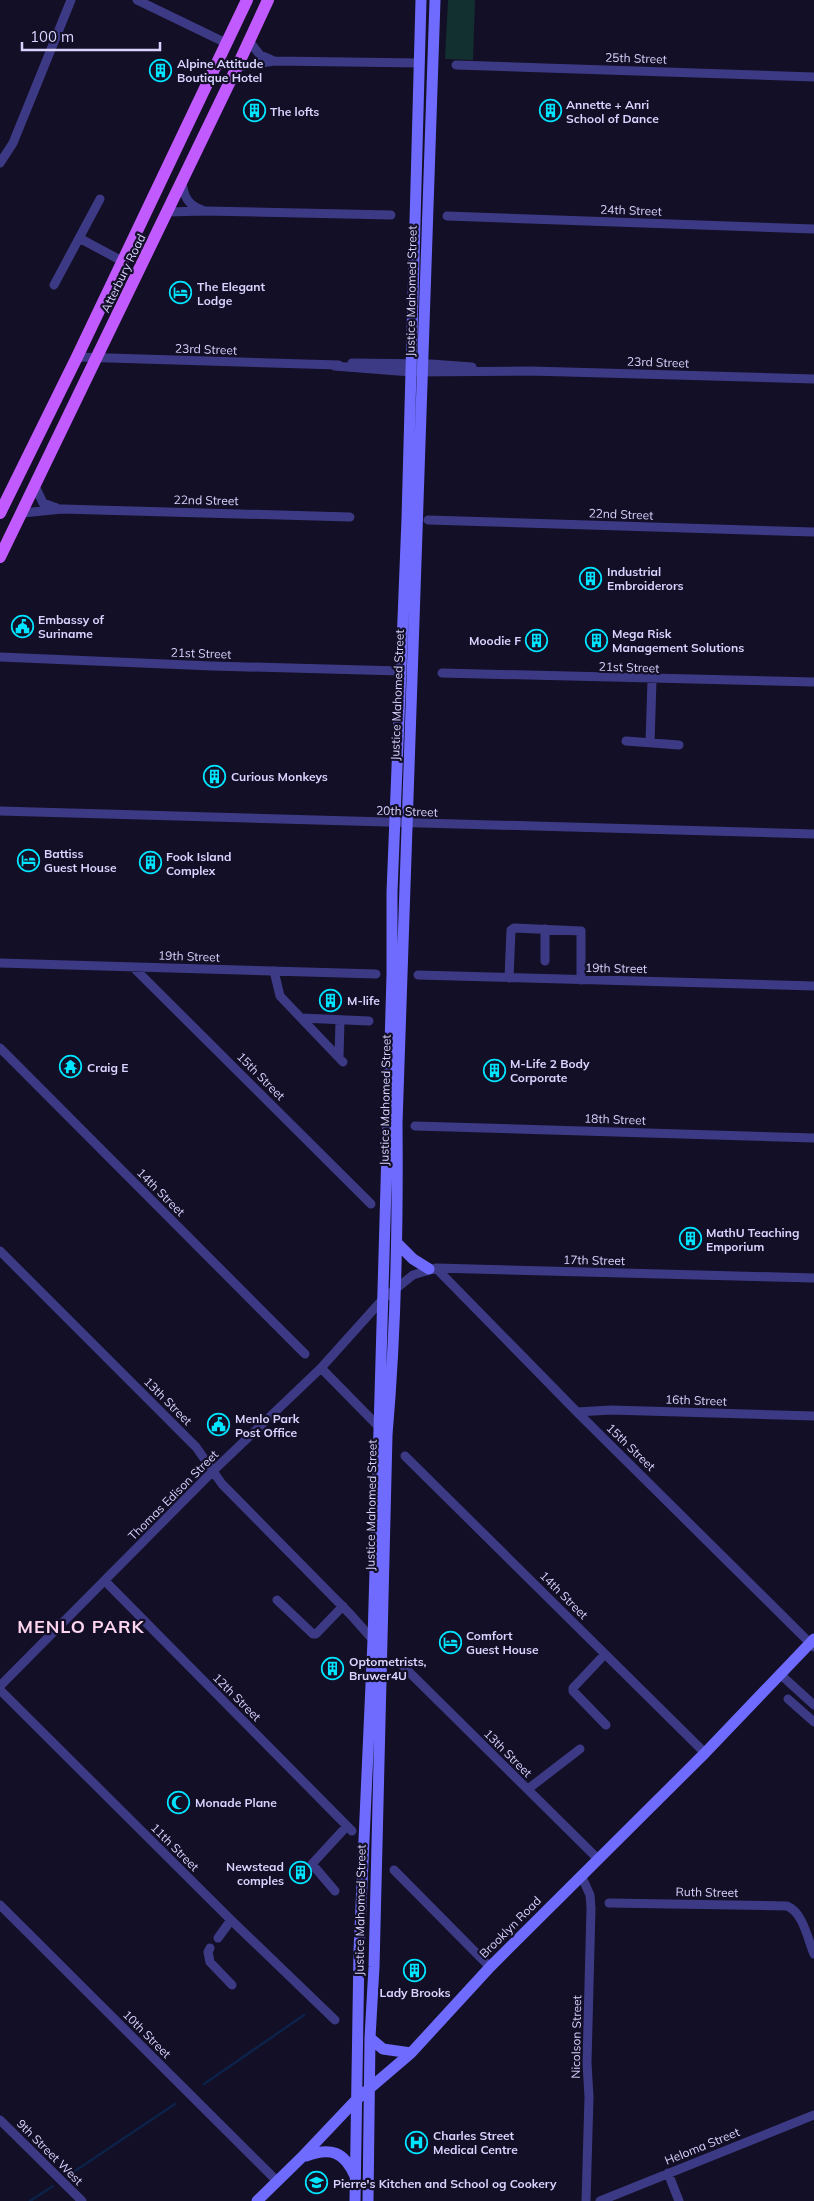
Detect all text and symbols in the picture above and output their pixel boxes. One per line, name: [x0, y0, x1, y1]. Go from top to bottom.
scale bar: [22, 20, 160, 52]
text: 100 m: [30, 27, 74, 46]
street label: 25th Street: [605, 49, 667, 67]
place label: Alpine Attitude Boutique Hotel: [177, 56, 264, 85]
building icon: Alpine Attitude Boutique Hotel: [149, 58, 173, 82]
place label: Annette + Anri School of Dance: [566, 97, 659, 126]
building icon: The lofts: [242, 99, 266, 123]
building icon: Annette + Anri School of Dance: [538, 99, 562, 123]
place label: The lofts: [270, 104, 319, 119]
street label: 24th Street: [600, 201, 662, 219]
street label: Justice Mahomed Street: [402, 225, 420, 357]
street label: Atterbury Road: [98, 231, 148, 315]
place label: The Elegant Lodge: [197, 279, 266, 308]
hotel icon: The Elegant Lodge: [169, 281, 193, 305]
street label: 23rd Street: [175, 340, 237, 358]
street label: 23rd Street: [627, 353, 689, 371]
street label: 22nd Street: [173, 492, 239, 508]
street label: 22nd Street: [588, 505, 654, 523]
place label: Industrial Embroiderors: [607, 564, 684, 593]
building icon: Industrial Embroiderors: [579, 566, 603, 590]
place label: Embassy of Suriname: [38, 612, 105, 641]
public building icon: Embassy of Suriname: [10, 614, 34, 638]
place label: Mega Risk Management Solutions: [612, 626, 744, 655]
building icon: Moodie F: [525, 628, 549, 652]
building icon: Mega Risk Management Solutions: [584, 628, 608, 652]
street label: Justice Mahomed Street: [387, 629, 407, 761]
place label: Moodie F: [469, 633, 521, 648]
street label: 21st Street: [170, 644, 232, 662]
street label: 21st Street: [598, 658, 660, 676]
building icon: Curious Monkeys: [203, 764, 227, 788]
place label: Curious Monkeys: [231, 769, 328, 784]
street label: 20th Street: [376, 802, 438, 820]
place label: Battiss Guest House: [44, 846, 117, 875]
hotel icon: Battiss Guest House: [16, 848, 40, 872]
place label: Fook Island Complex: [166, 849, 231, 878]
building icon: Fook Island Complex: [138, 851, 162, 875]
street label: 19th Street: [158, 947, 220, 965]
street label: 19th Street: [585, 960, 647, 976]
building icon: M-life: [319, 988, 343, 1012]
place label: M-life: [347, 993, 380, 1008]
street label: Justice Mahomed Street: [376, 1034, 394, 1166]
street label: 15th Street: [234, 1049, 288, 1103]
temple icon: Craig E: [59, 1055, 83, 1079]
place label: M-Life 2 Body Corporate: [510, 1056, 590, 1085]
building icon: M-Life 2 Body Corporate: [482, 1058, 506, 1082]
place label: Craig E: [87, 1060, 128, 1075]
street label: 18th Street: [584, 1110, 646, 1128]
street label: 14th Street: [134, 1165, 188, 1219]
place label: MathU Teaching Emporium: [706, 1225, 799, 1254]
building icon: MathU Teaching Emporium: [678, 1227, 702, 1251]
street label: 17th Street: [563, 1252, 625, 1268]
street label: 13th Street: [141, 1374, 195, 1428]
street label: 16th Street: [665, 1391, 727, 1409]
place label: Menlo Park Post Office: [235, 1411, 300, 1440]
public building icon: Menlo Park Post Office: [207, 1413, 231, 1437]
street label: 15th Street: [604, 1420, 658, 1474]
street label: Justice Mahomed Street: [362, 1439, 380, 1571]
street label: Thomas Edison Street: [125, 1447, 221, 1543]
street label: 14th Street: [537, 1568, 591, 1622]
district label: MENLO PARK: [17, 1615, 145, 1638]
place label: Comfort Guest House: [466, 1628, 539, 1657]
hotel icon: Comfort Guest House: [438, 1630, 462, 1654]
place label: Optometrists, Bruwer4U: [349, 1654, 427, 1683]
building icon: Optometrists, Bruwer4U: [321, 1656, 345, 1680]
street label: 12th Street: [210, 1670, 264, 1724]
street label: 13th Street: [481, 1726, 535, 1780]
mosque icon: Monade Plane: [167, 1790, 191, 1814]
place label: Monade Plane: [195, 1795, 277, 1810]
street label: 11th Street: [148, 1820, 202, 1874]
street label: Justice Mahomed Street: [351, 1844, 369, 1976]
place label: Newstead comples: [226, 1859, 284, 1888]
building icon: Newstead comples: [288, 1861, 312, 1885]
street label: Ruth Street: [675, 1884, 739, 1900]
street label: Brooklyn Road: [476, 1893, 544, 1961]
building icon: Lady Brooks: [403, 1959, 427, 1983]
place label: Lady Brooks: [379, 1985, 451, 2000]
street label: Nicolson Street: [568, 1995, 584, 2079]
street label: 10th Street: [120, 2007, 174, 2061]
street label: 9th Street West: [14, 2116, 86, 2188]
street label: Heloma Street: [662, 2124, 742, 2168]
place label: Charles Street Medical Centre: [433, 2128, 518, 2157]
hospital icon: Charles Street Medical Centre: [405, 2130, 429, 2154]
school or university icon: Pierre's Kitchen and School og Cookery: [305, 2171, 329, 2195]
place label: Pierre's Kitchen and School og Cookery: [333, 2176, 557, 2191]

